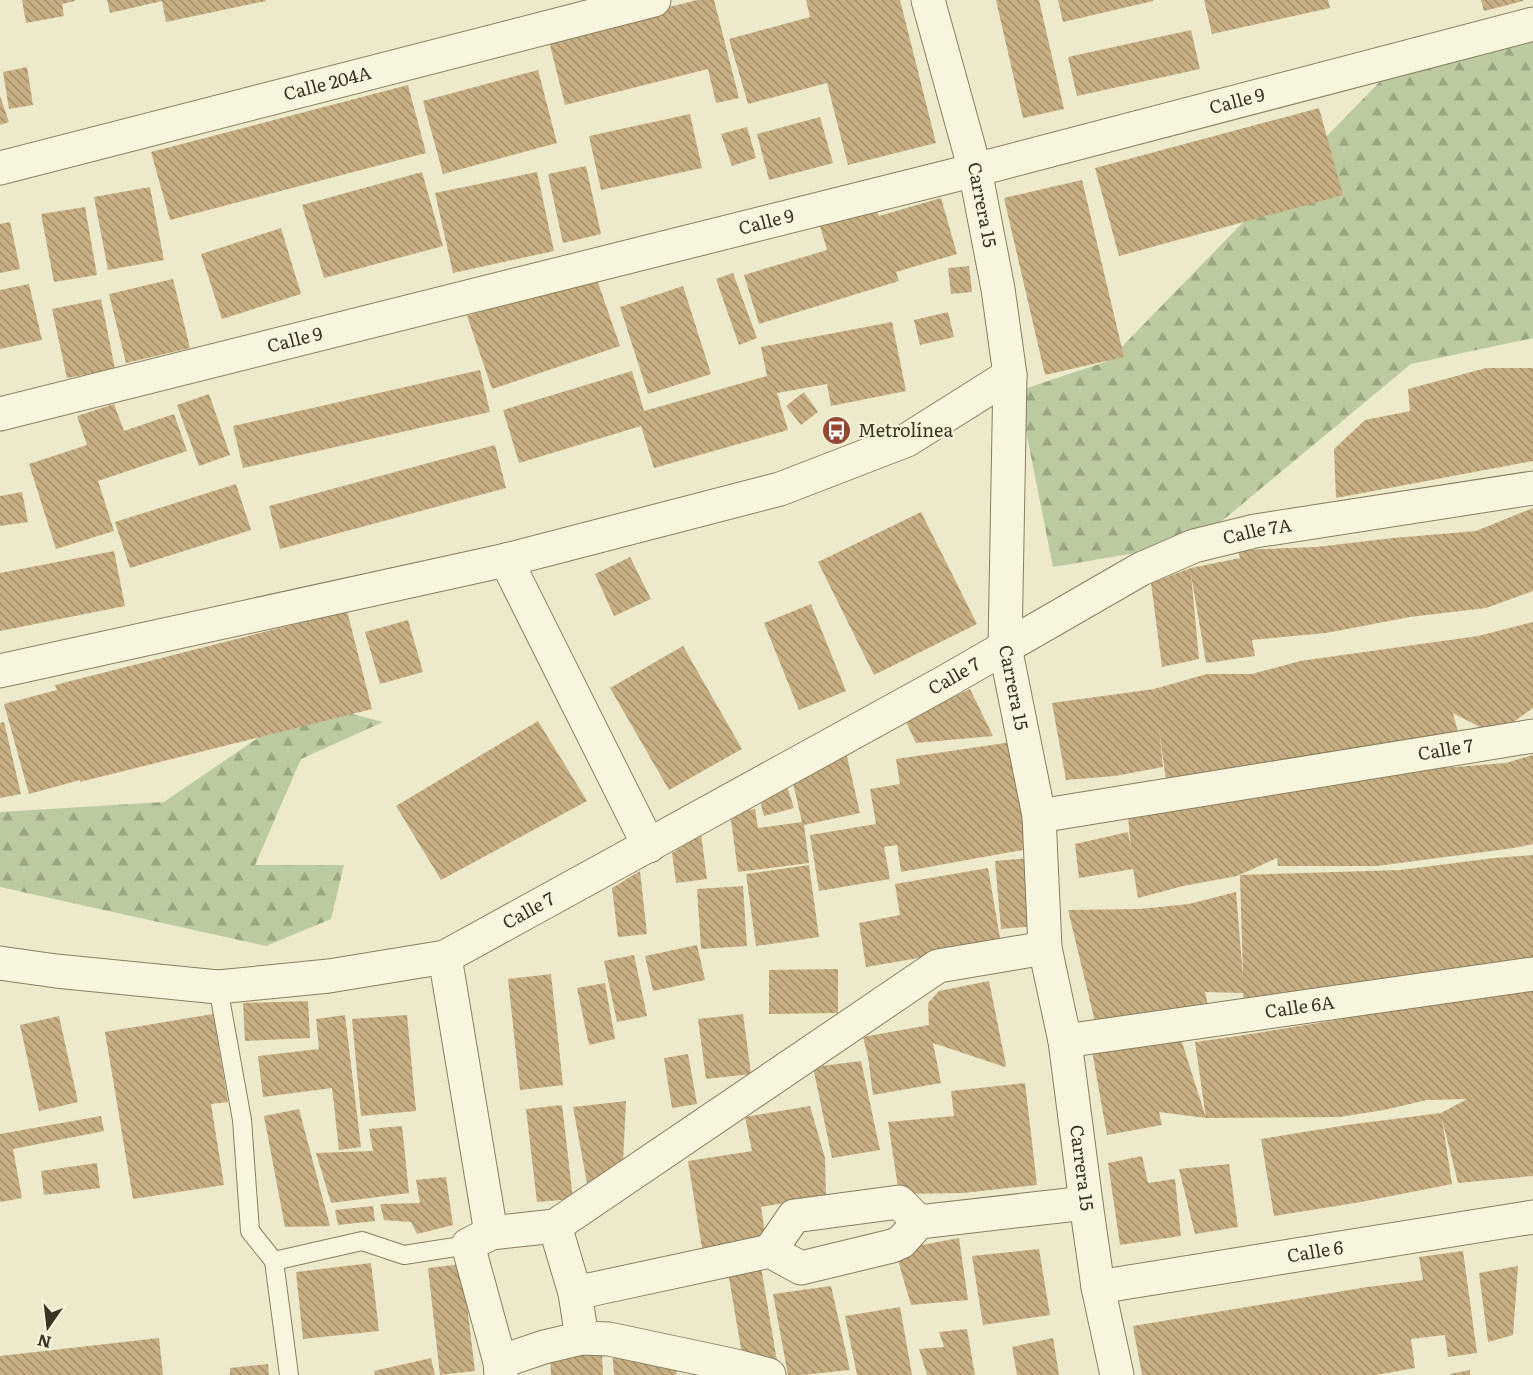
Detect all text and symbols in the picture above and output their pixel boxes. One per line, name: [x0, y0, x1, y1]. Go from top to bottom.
street label: Calle 204A: [280, 58, 374, 107]
street label: Calle 9: [1206, 80, 1267, 120]
street label: Carrera 15: [961, 159, 1005, 250]
street label: Calle 9: [735, 201, 797, 241]
street label: Calle 9: [264, 319, 325, 359]
bus stop icon: Metrolínea: [821, 415, 853, 447]
place label: Metrolínea: [858, 416, 953, 443]
street label: Calle 7A: [1220, 511, 1293, 550]
street label: Carrera 15: [993, 642, 1036, 732]
street label: Calle 7: [923, 650, 985, 701]
street label: Calle 7: [1416, 731, 1475, 766]
street label: Calle 7: [497, 884, 559, 935]
street label: Calle 6A: [1263, 988, 1336, 1024]
street label: Carrera 15: [1064, 1123, 1102, 1212]
street label: Calle 6: [1285, 1233, 1345, 1268]
north arrow: [18, 1297, 78, 1357]
text: N: [35, 1329, 54, 1356]

